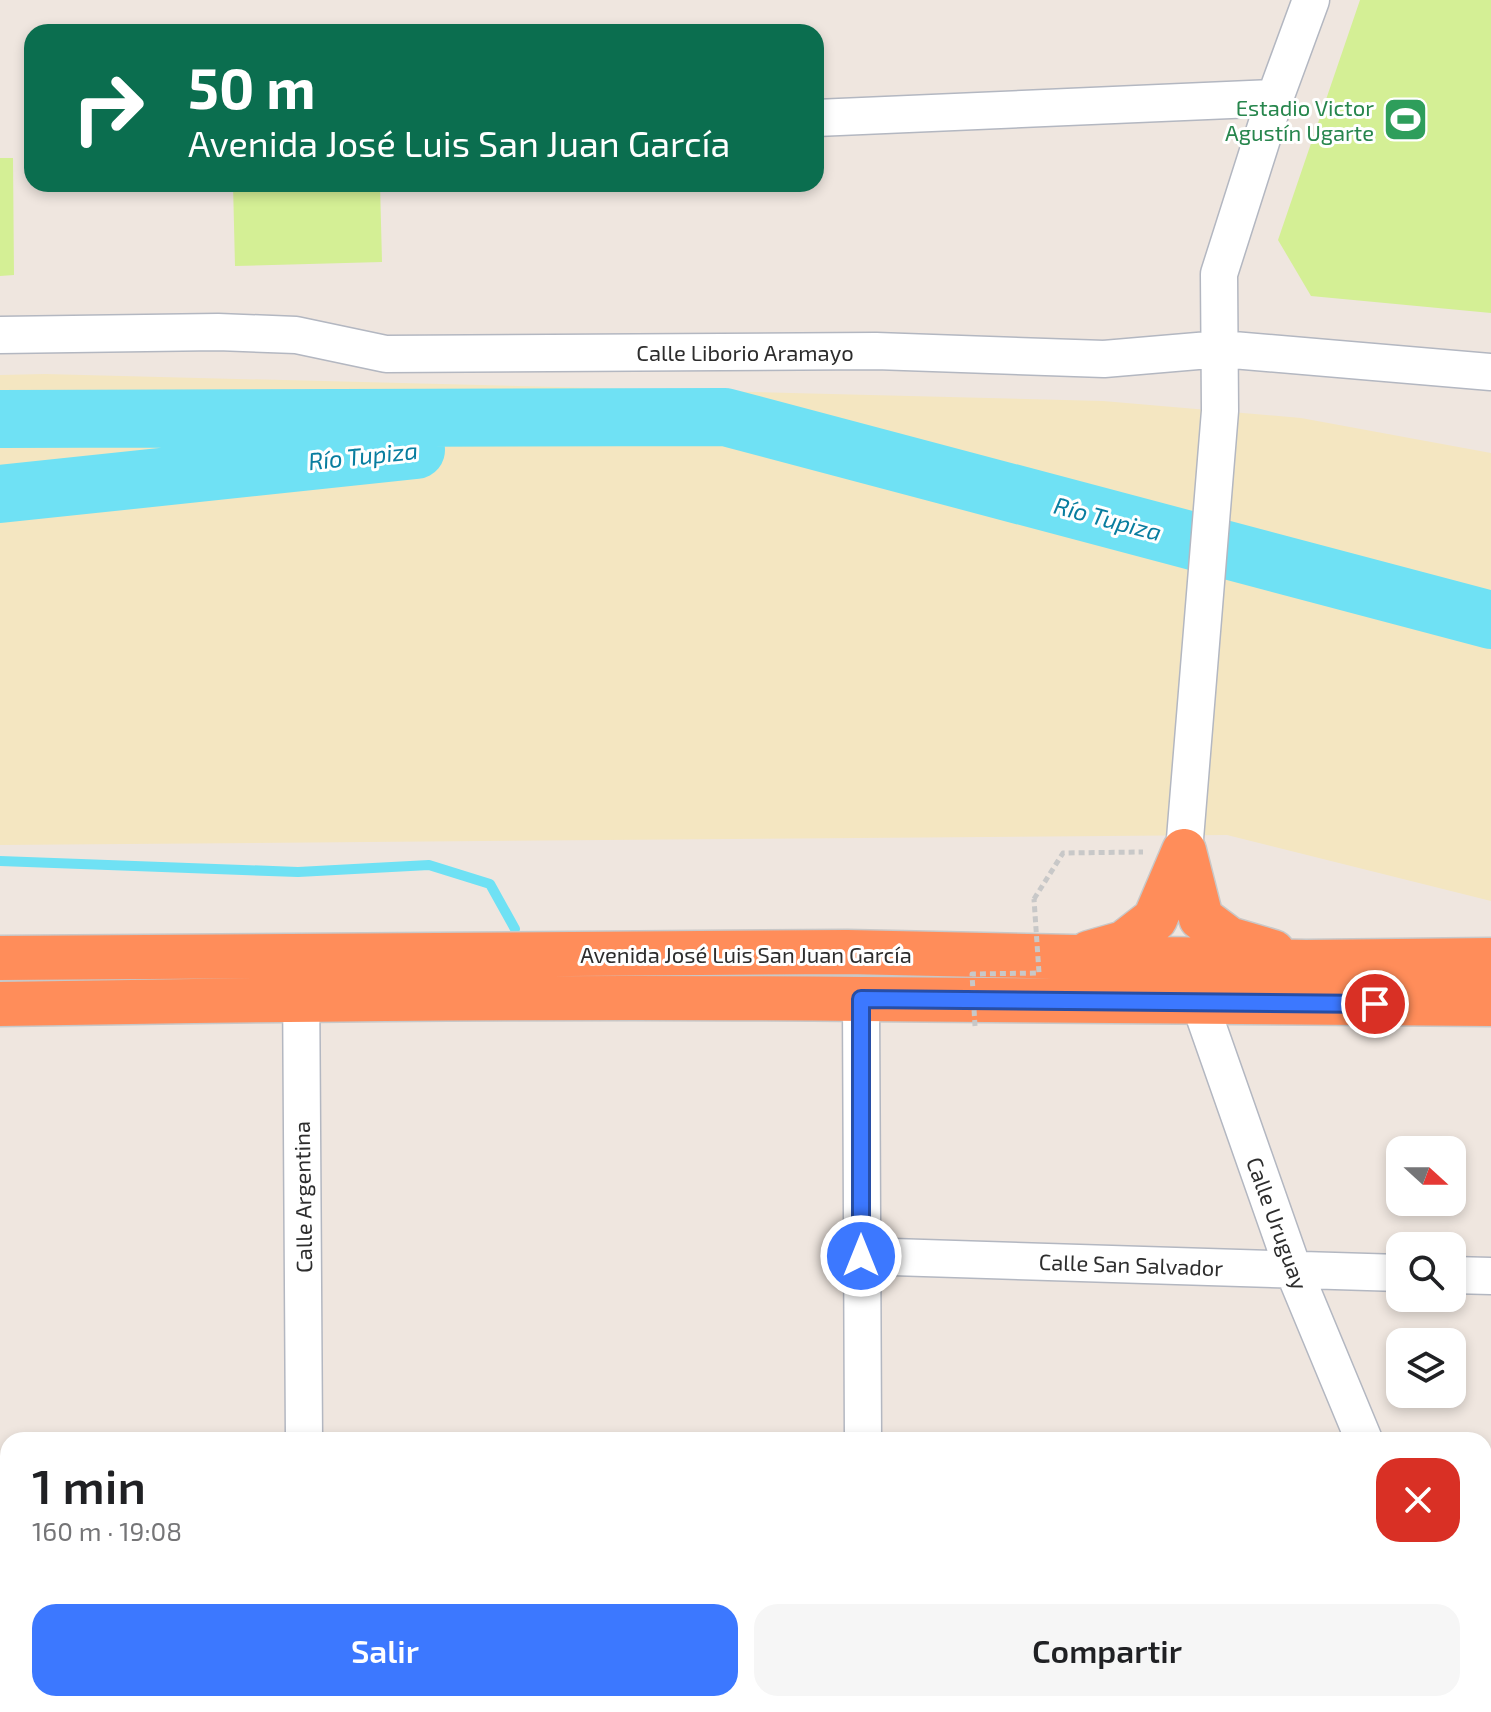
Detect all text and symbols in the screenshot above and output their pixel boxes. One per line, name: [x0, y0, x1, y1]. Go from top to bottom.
text: 50 m: [188, 53, 316, 120]
icon: right: [56, 56, 160, 160]
place label: Estadio Victor Agustín Ugarte: [1225, 94, 1374, 145]
sports icon: Estadio Victor Agustín Ugarte: [1381, 96, 1429, 144]
text: Avenida José Luis San Juan García: [188, 121, 730, 164]
street label: Calle Liborio Aramayo: [636, 339, 854, 365]
water label: Río Tupiza: [307, 435, 419, 475]
water label: Río Tupiza: [1051, 490, 1165, 546]
street label: Avenida José Luis San Juan García: [580, 941, 912, 967]
pin: [1341, 970, 1409, 1038]
icon: arrive: [1353, 982, 1397, 1026]
street label: Calle Argentina: [288, 1121, 316, 1273]
north arrow: [1386, 1136, 1466, 1216]
map controls: [1386, 1136, 1466, 1408]
street label: Calle Uruguay: [1242, 1153, 1314, 1293]
position arrow: [819, 1214, 903, 1298]
button: search: [1386, 1232, 1466, 1312]
street label: Calle San Salvador: [1038, 1248, 1224, 1280]
button: layers: [1386, 1328, 1466, 1408]
text: 1 min: [32, 1456, 146, 1514]
button: close: [1376, 1458, 1460, 1542]
text: 160 m · 19:08: [32, 1515, 182, 1546]
button: Salir: [32, 1604, 738, 1696]
button: Compartir: [754, 1604, 1460, 1696]

